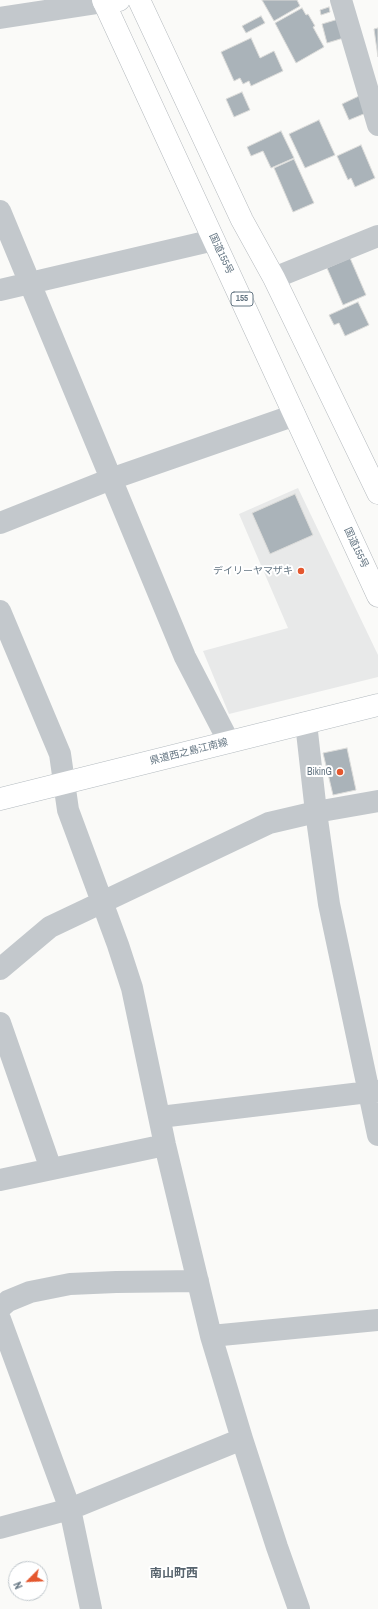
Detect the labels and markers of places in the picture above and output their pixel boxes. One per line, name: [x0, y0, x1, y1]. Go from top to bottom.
place label: デイリーヤマザキ: [213, 565, 293, 577]
marker: デイリーヤマザキ: [296, 566, 306, 576]
place label: BikinG: [307, 766, 332, 778]
marker: BikinG: [335, 767, 345, 777]

